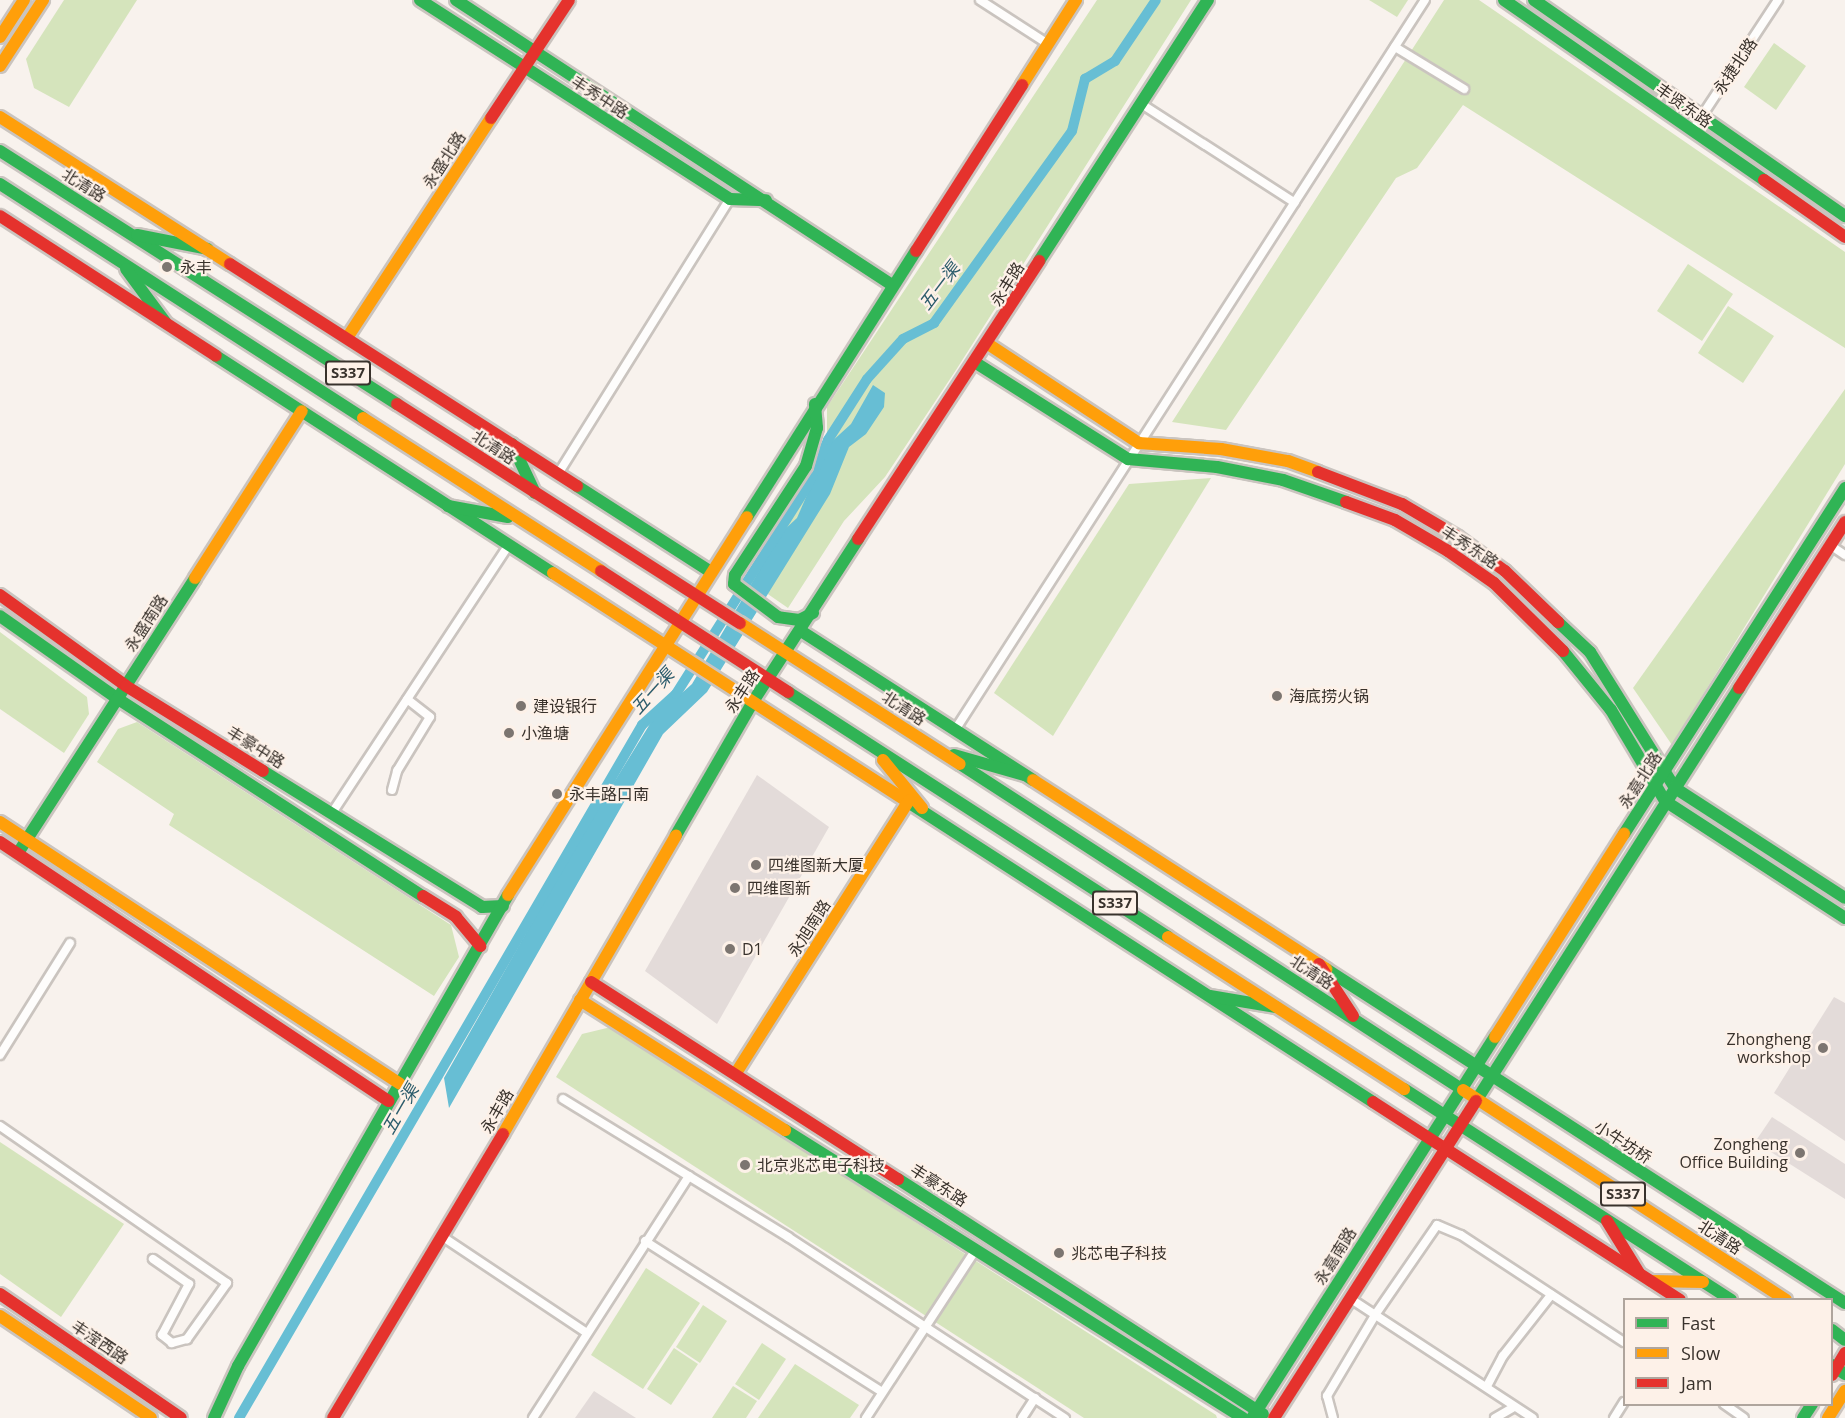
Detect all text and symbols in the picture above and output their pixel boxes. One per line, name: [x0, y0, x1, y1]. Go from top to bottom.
street label: 永捷北路: [1709, 34, 1761, 98]
street label: 丰秀中路: [568, 72, 632, 122]
street label: 丰贤东路: [1652, 79, 1716, 131]
street label: 永盛北路: [419, 128, 469, 192]
street label: 北清路: [59, 164, 109, 206]
place label: 永丰: [180, 257, 212, 277]
marker: 永丰: [158, 258, 176, 276]
water label: 五一渠: [914, 258, 964, 314]
street label: 永丰路: [986, 259, 1028, 309]
road number: S337: [324, 361, 372, 385]
street label: 北清路: [469, 426, 519, 468]
street label: 丰秀东路: [1438, 522, 1502, 572]
street label: 永盛南路: [121, 591, 171, 655]
water label: 五一渠: [626, 664, 678, 718]
street label: 永丰路: [721, 666, 763, 716]
place label: 海底捞火锅: [1289, 686, 1369, 706]
street label: 北清路: [879, 687, 929, 729]
marker: 海底捞火锅: [1270, 689, 1284, 703]
place label: 建设银行: [533, 696, 597, 716]
marker: 建设银行: [514, 699, 528, 713]
street label: 丰豪中路: [224, 722, 288, 772]
place label: 小渔塘: [521, 723, 569, 743]
marker: 小渔塘: [502, 726, 516, 740]
street label: 永嘉北路: [1615, 748, 1665, 812]
place label: 永丰路口南: [569, 784, 649, 804]
marker: 永丰路口南: [550, 787, 564, 801]
place label: 四维图新大厦: [768, 855, 864, 875]
marker: 四维图新大厦: [749, 858, 763, 872]
place label: 四维图新: [747, 878, 811, 898]
marker: 四维图新: [728, 881, 742, 895]
road number: S337: [1091, 891, 1139, 915]
street label: 永旭南路: [784, 896, 834, 960]
place label: D1: [742, 939, 763, 959]
marker: D1: [723, 942, 737, 956]
street label: 北清路: [1287, 951, 1337, 993]
place label: Zhongheng workshop: [1727, 1029, 1811, 1067]
marker: Zhongheng workshop: [1816, 1041, 1830, 1055]
water label: 五一渠: [377, 1080, 423, 1138]
street label: 永丰路: [477, 1085, 517, 1137]
street label: 小牛坊桥: [1591, 1117, 1655, 1167]
place label: Zongheng Office Building: [1679, 1134, 1788, 1172]
marker: Zongheng Office Building: [1793, 1146, 1807, 1160]
place label: 北京兆芯电子科技: [757, 1155, 885, 1175]
marker: 北京兆芯电子科技: [738, 1158, 752, 1172]
street label: 丰豪东路: [907, 1160, 971, 1210]
road number: S337: [1599, 1182, 1647, 1206]
street label: 北清路: [1695, 1216, 1745, 1258]
street label: 永嘉南路: [1310, 1224, 1360, 1288]
place label: 兆芯电子科技: [1071, 1243, 1167, 1263]
marker: 兆芯电子科技: [1052, 1246, 1066, 1260]
legend: [1623, 1298, 1833, 1406]
text: Fast: [1681, 1311, 1715, 1335]
street label: 丰滢西路: [68, 1316, 132, 1368]
text: Slow: [1681, 1341, 1720, 1365]
text: Jam: [1681, 1371, 1713, 1395]

